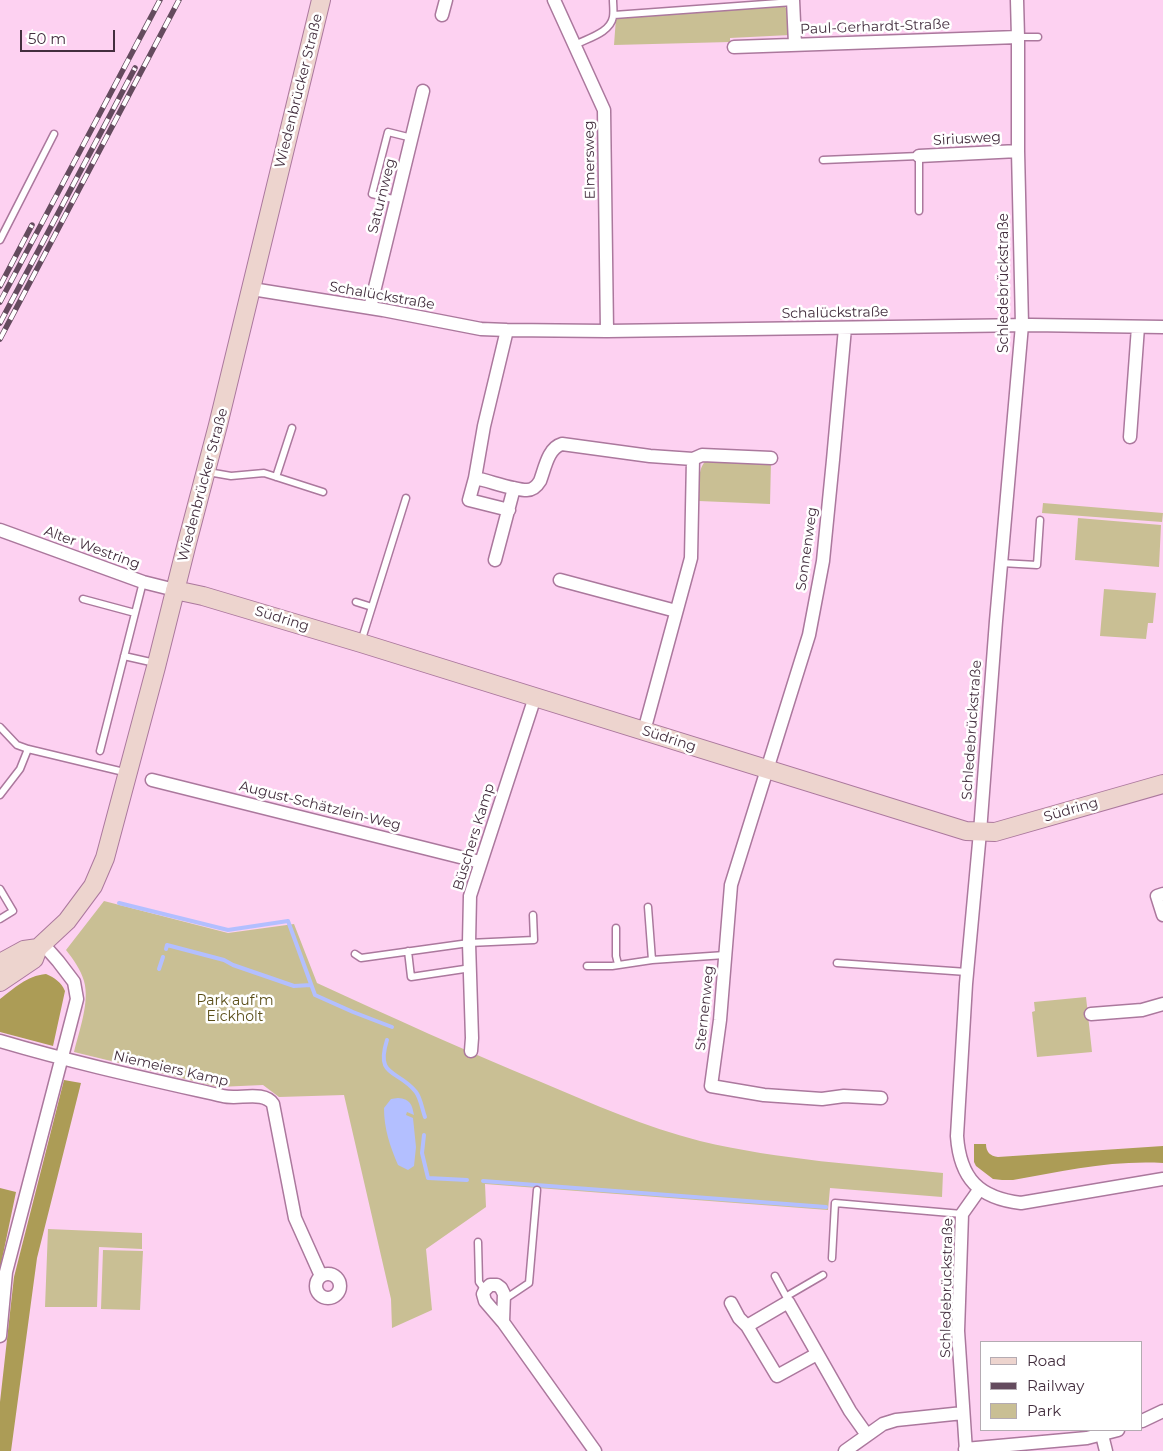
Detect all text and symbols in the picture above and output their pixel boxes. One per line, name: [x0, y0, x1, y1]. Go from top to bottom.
street label: Wiedenbrücker Straße: [272, 12, 326, 170]
street label: Paul-Gerhardt-Straße: [800, 16, 950, 38]
scale bar: [22, 20, 118, 52]
text: 50 m: [28, 29, 66, 48]
street label: Elmersweg: [581, 120, 599, 200]
street label: Siriusweg: [933, 129, 1001, 149]
street label: Saturnweg: [365, 157, 399, 235]
street label: Schledebrückstraße: [996, 213, 1012, 353]
street label: Schalückstraße: [328, 278, 436, 314]
street label: Schalückstraße: [781, 304, 889, 322]
street label: Wiedenbrücker Straße: [174, 406, 232, 564]
street label: Sonnenweg: [793, 506, 821, 592]
street label: Alter Westring: [42, 523, 142, 573]
street label: Südring: [253, 603, 311, 635]
street label: Schledebrückstraße: [959, 660, 985, 800]
street label: Südring: [640, 722, 698, 756]
street label: August-Schätzlein-Weg: [237, 778, 403, 834]
street label: Büschers Kamp: [450, 781, 498, 893]
street label: Südring: [1042, 794, 1100, 826]
street label: Sternenweg: [692, 965, 718, 1051]
park label: Park auf‘m Eickholt: [196, 993, 274, 1026]
street label: Niemeiers Kamp: [112, 1048, 230, 1090]
street label: Schledebrückstraße: [937, 1218, 957, 1358]
legend: [980, 1341, 1143, 1431]
text: Road: [1027, 1351, 1066, 1370]
text: Railway: [1027, 1376, 1084, 1395]
text: Park: [1027, 1401, 1061, 1420]

